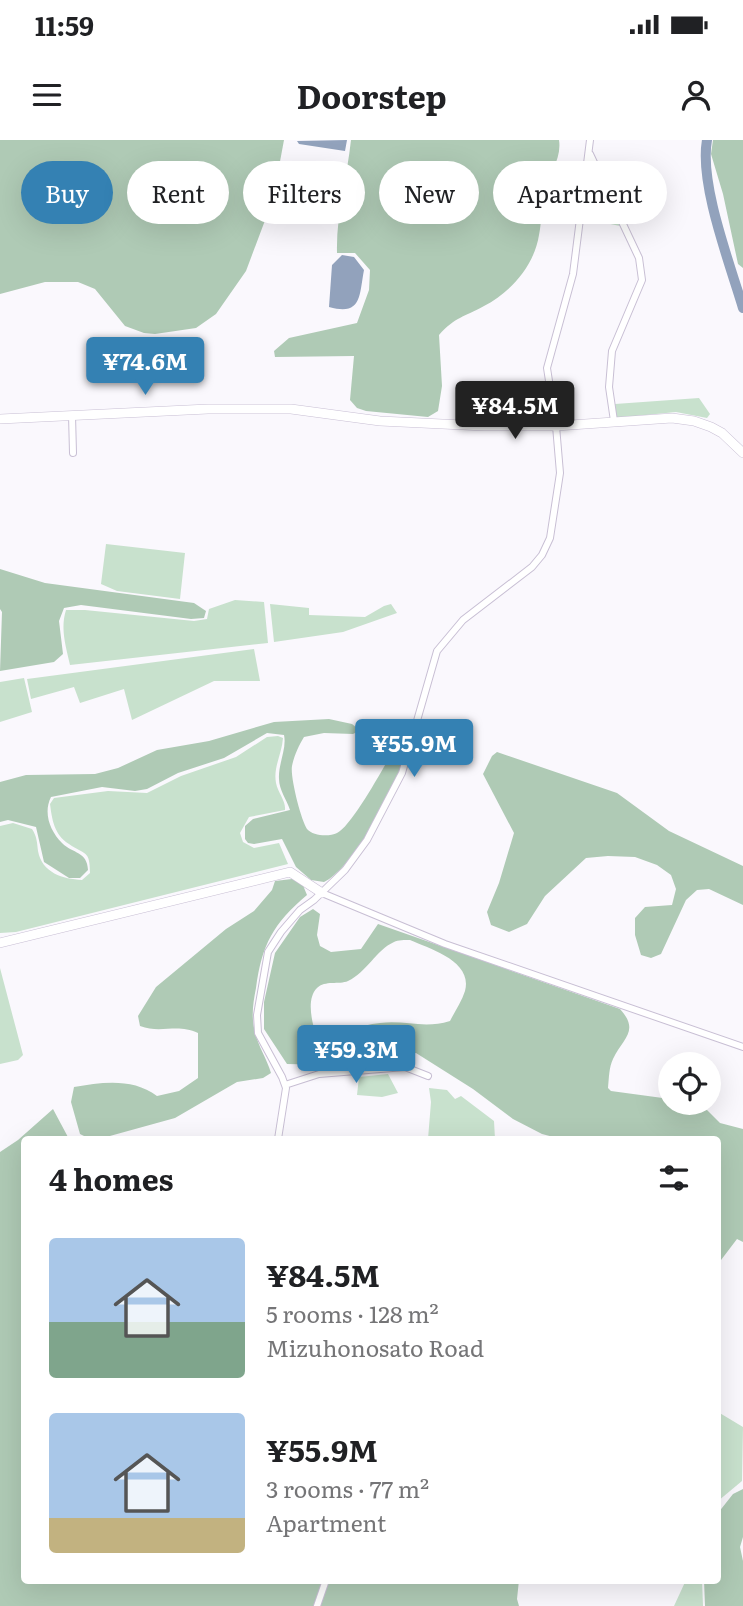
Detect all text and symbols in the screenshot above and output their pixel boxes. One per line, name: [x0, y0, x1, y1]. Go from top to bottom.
text: 11:59: [35, 5, 94, 44]
text: Doorstep: [296, 71, 447, 119]
icon: menu: [28, 76, 66, 114]
icon: person: [677, 76, 715, 114]
chip: Buy: [21, 161, 113, 224]
chip: Rent: [127, 161, 229, 224]
chip: Filters: [243, 161, 365, 224]
chip: New: [379, 161, 479, 224]
chip: Apartment: [493, 161, 667, 224]
pin: ¥74.6M: [88, 338, 202, 397]
text: ¥74.6M: [102, 343, 188, 377]
pin: ¥84.5M: [458, 382, 572, 441]
text: ¥84.5M: [471, 387, 559, 421]
pin: ¥55.9M: [357, 720, 471, 779]
text: ¥55.9M: [371, 725, 457, 759]
pin: ¥59.3M: [299, 1026, 413, 1085]
text: ¥59.3M: [313, 1031, 399, 1065]
map controls: [658, 1052, 721, 1115]
button: locate: [658, 1052, 721, 1115]
text: 4 homes: [49, 1156, 174, 1200]
icon: filters: [655, 1159, 693, 1197]
text: ¥84.5M: [266, 1252, 380, 1296]
icon: home: [105, 1266, 189, 1350]
text: 5 rooms · 128 m²: [266, 1296, 439, 1330]
text: Mizuhonosato Road: [266, 1330, 484, 1364]
text: ¥55.9M: [266, 1427, 378, 1471]
icon: home: [105, 1441, 189, 1525]
text: 3 rooms · 77 m²: [266, 1471, 429, 1505]
text: Apartment: [266, 1505, 386, 1539]

